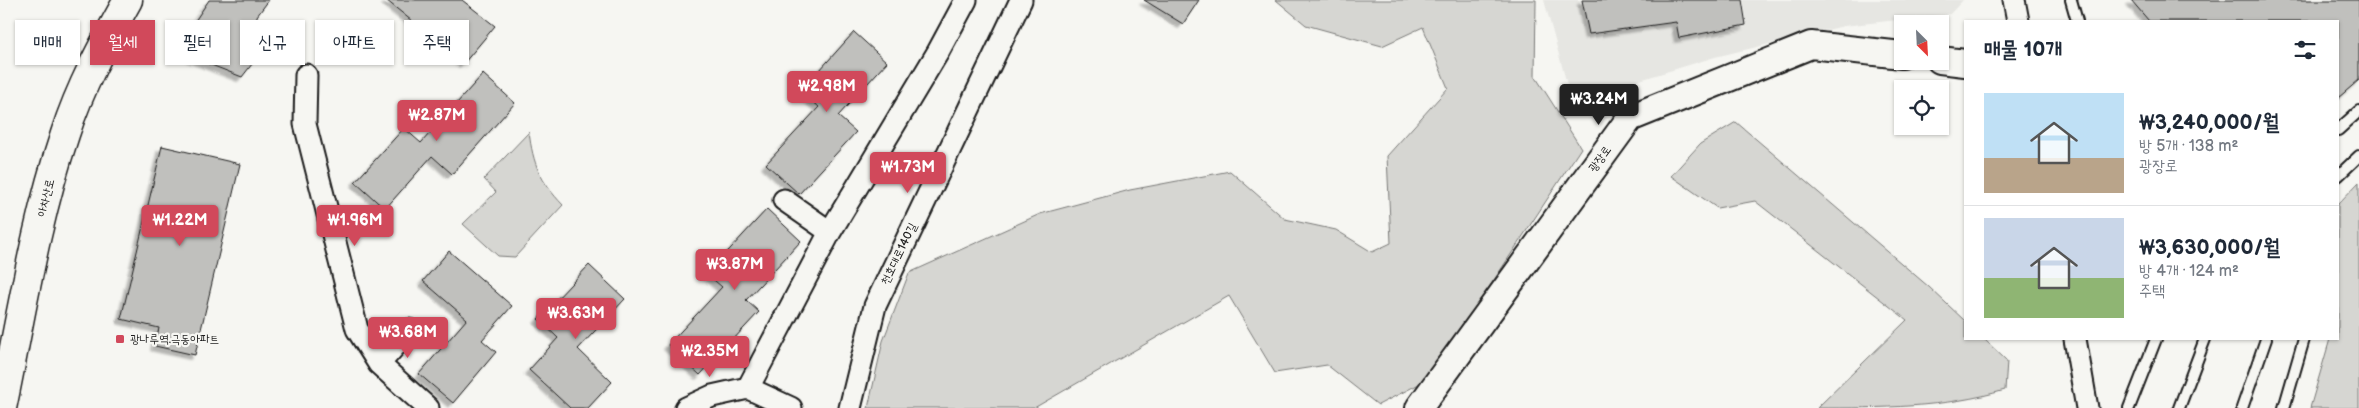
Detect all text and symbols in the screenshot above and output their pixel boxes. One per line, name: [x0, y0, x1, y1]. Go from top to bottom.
north arrow: [1894, 15, 1949, 70]
map controls: [1894, 15, 1949, 135]
chip: 매매: [15, 20, 80, 65]
chip: 월세: [90, 20, 155, 65]
chip: 필터: [165, 20, 230, 65]
chip: 신규: [240, 20, 305, 65]
chip: 아파트: [315, 20, 394, 65]
chip: 주택: [404, 20, 469, 65]
icon: filters: [2291, 36, 2319, 64]
text: 매물 10개: [1984, 37, 2062, 62]
pin: ₩2.98M: [786, 70, 868, 113]
text: ₩2.98M: [798, 77, 856, 96]
button: locate: [1894, 80, 1949, 135]
pin: ₩3.24M: [1558, 84, 1640, 126]
text: ₩3.24M: [1571, 90, 1627, 109]
pin: ₩2.87M: [396, 100, 478, 142]
text: ₩2.87M: [408, 106, 466, 125]
text: ₩3,240,000/월: [2139, 110, 2280, 135]
icon: home: [2024, 113, 2084, 173]
text: 방 5개 · 138 m²: [2139, 137, 2239, 156]
street label: 광장로: [1585, 143, 1615, 175]
pin: ₩1.73M: [867, 152, 949, 194]
text: 광장로: [2139, 157, 2178, 176]
text: ₩1.73M: [881, 158, 935, 177]
street label: 아차산로: [34, 177, 58, 219]
pin: ₩1.22M: [139, 204, 221, 247]
pin: ₩1.96M: [314, 204, 396, 247]
text: ₩1.22M: [152, 211, 208, 230]
text: ₩1.96M: [327, 211, 383, 230]
street label: 천호대로140길: [878, 220, 921, 288]
text: ₩3,630,000/월: [2139, 235, 2280, 260]
icon: home: [2024, 238, 2084, 298]
pin: ₩3.87M: [694, 248, 776, 291]
text: ₩3.87M: [706, 255, 764, 274]
text: 방 4개 · 124 m²: [2139, 262, 2239, 281]
text: 주택: [2139, 282, 2165, 301]
pin: ₩3.63M: [535, 298, 617, 340]
text: ₩3.63M: [547, 304, 605, 323]
pin: ₩3.68M: [367, 316, 449, 359]
text: ₩3.68M: [379, 323, 437, 342]
place label: 광나루역.극동아파트: [130, 332, 219, 347]
marker: 광나루역.극동아파트: [114, 333, 126, 345]
pin: ₩2.35M: [669, 336, 751, 378]
text: ₩2.35M: [681, 342, 739, 361]

